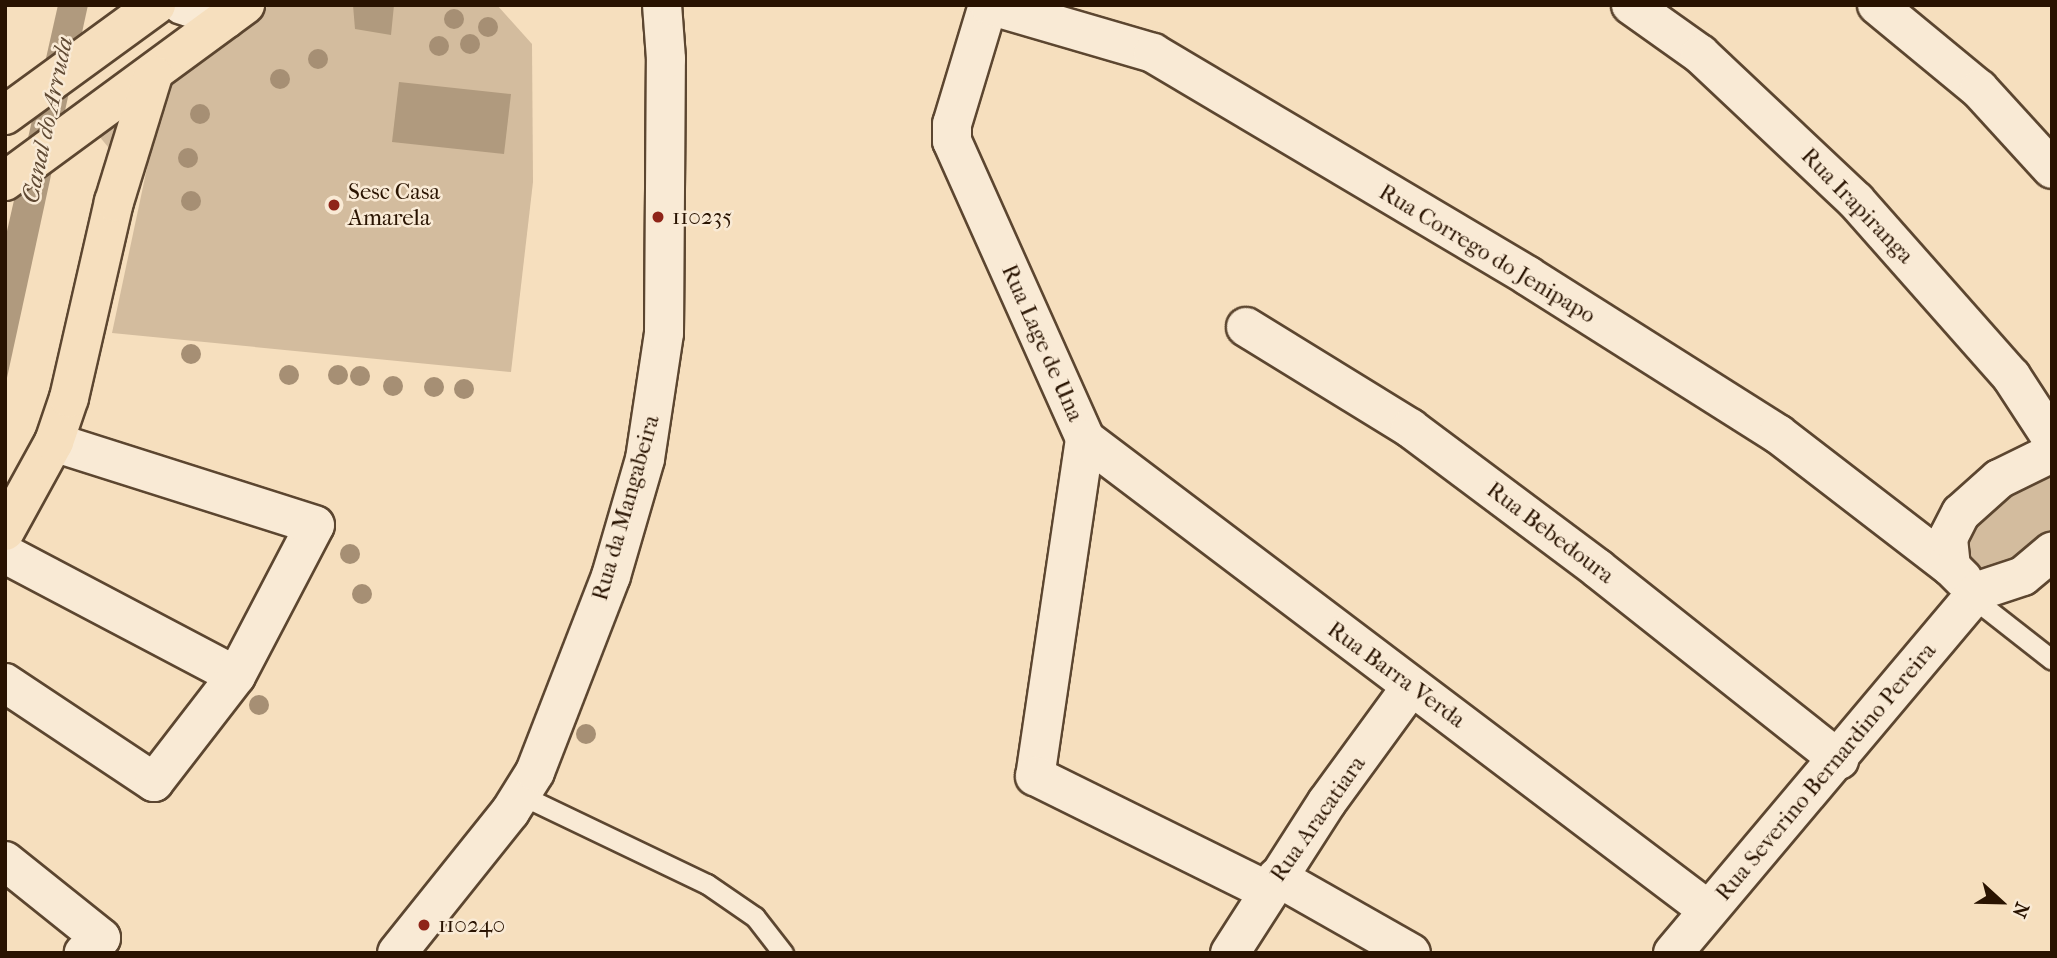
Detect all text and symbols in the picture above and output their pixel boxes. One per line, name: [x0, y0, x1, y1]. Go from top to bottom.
water label: Canal do Arruda: [16, 34, 80, 206]
street label: Rua Irapiranga: [1795, 142, 1919, 270]
place label: Sesc Casa Amarela: [348, 178, 440, 232]
street label: Rua Corrego do Jenipapo: [1374, 178, 1600, 330]
marker: Sesc Casa Amarela: [326, 197, 342, 213]
place label: 110235: [672, 203, 732, 231]
marker: 110235: [650, 209, 666, 225]
street label: Rua Lage de Una: [995, 260, 1089, 426]
street label: Rua da Mangabeira: [586, 412, 666, 604]
street label: Rua Bebedoura: [1481, 476, 1619, 590]
street label: Rua Barra Verda: [1322, 616, 1470, 734]
street label: Rua Severino Bernardino Pereira: [1710, 637, 1942, 907]
street label: Rua Aracatiara: [1265, 751, 1371, 887]
north arrow: [1966, 867, 2036, 937]
text: N: [2008, 899, 2033, 921]
place label: 110240: [438, 911, 505, 939]
marker: 110240: [416, 917, 432, 933]

